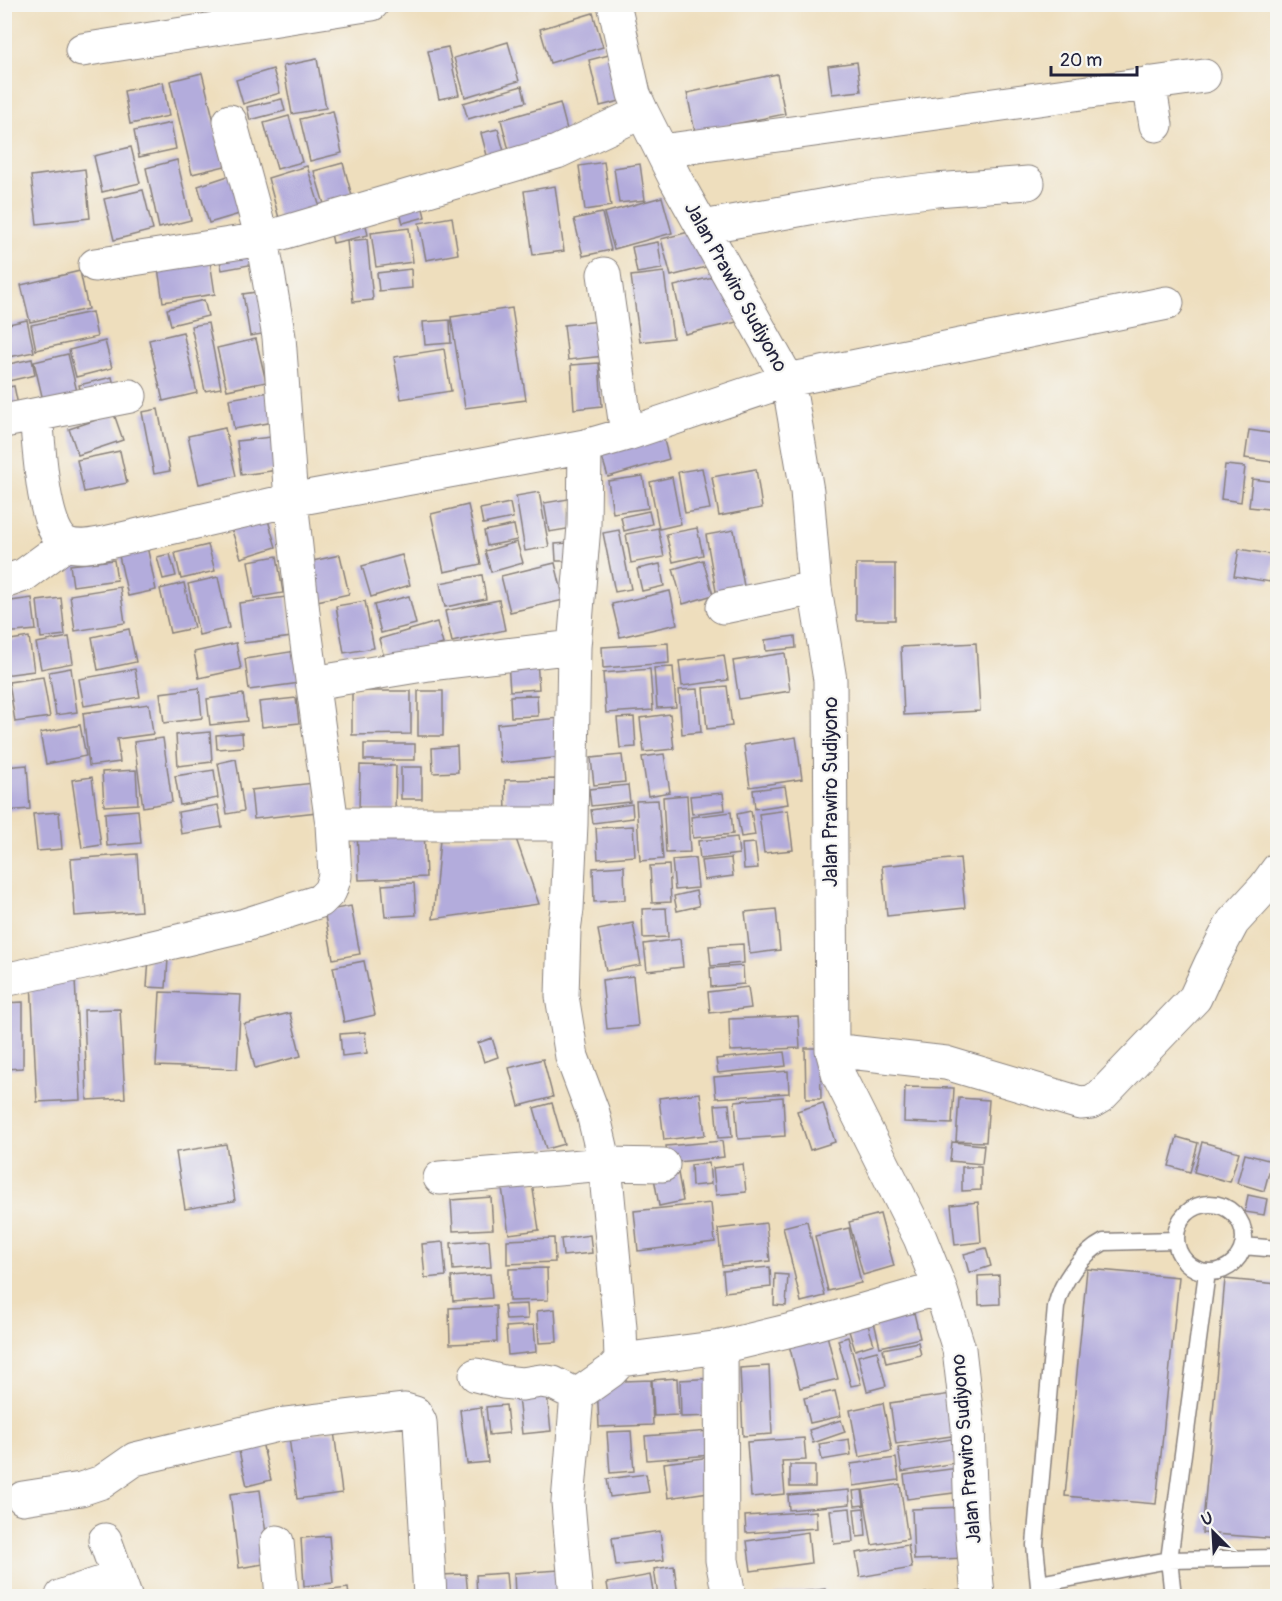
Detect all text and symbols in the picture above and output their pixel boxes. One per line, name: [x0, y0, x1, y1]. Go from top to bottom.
scale bar: [1051, 39, 1136, 77]
text: 20 m: [1060, 49, 1102, 72]
street label: Jalan Prawiro Sudiyono: [679, 198, 793, 377]
street label: Jalan Prawiro Sudiyono: [818, 696, 843, 887]
street label: Jalan Prawiro Sudiyono: [945, 1353, 987, 1545]
north arrow: [1183, 1502, 1243, 1562]
text: U: [1198, 1508, 1217, 1531]

